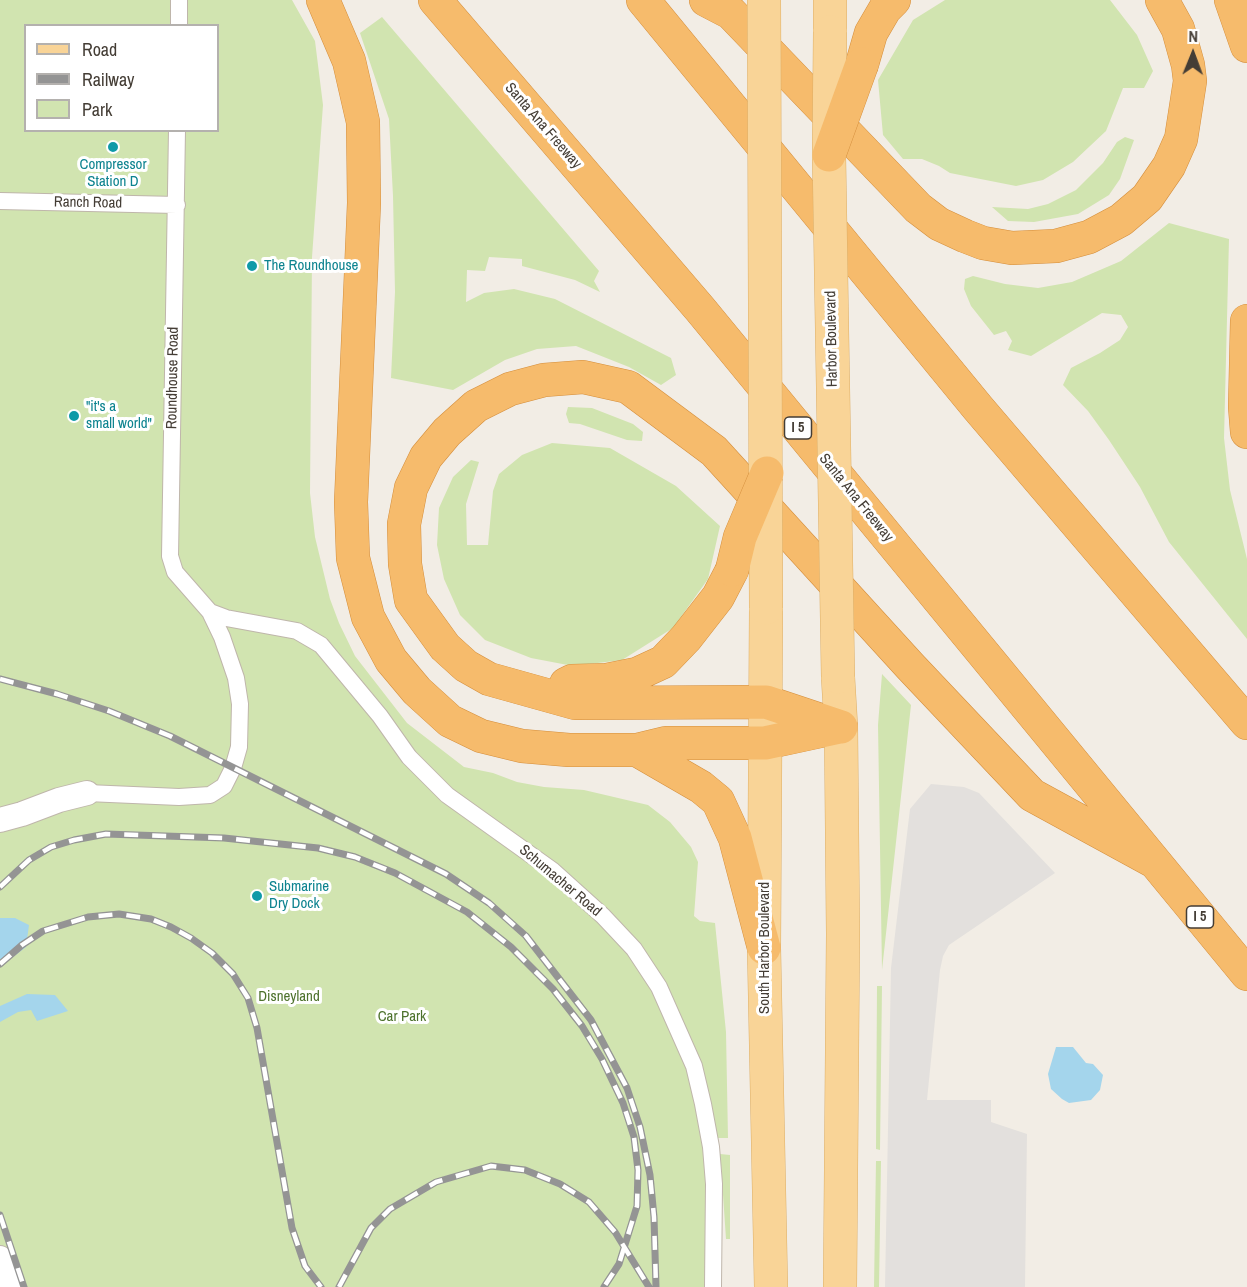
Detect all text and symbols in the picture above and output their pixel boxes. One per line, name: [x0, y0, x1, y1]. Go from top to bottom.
legend: [24, 24, 219, 132]
north arrow: [1163, 24, 1223, 84]
text: N: [1188, 25, 1198, 47]
text: Road: [82, 37, 117, 62]
text: Railway: [82, 67, 135, 92]
street label: Santa Ana Freeway: [501, 79, 585, 173]
text: Park: [82, 97, 112, 122]
marker: Compressor Station D: [106, 140, 120, 154]
place label: Compressor Station D: [80, 156, 146, 191]
street label: Ranch Road: [54, 193, 122, 213]
place label: The Roundhouse: [264, 257, 358, 275]
marker: The Roundhouse: [245, 259, 259, 273]
street label: Harbor Boulevard: [822, 291, 842, 387]
street label: Roundhouse Road: [163, 327, 183, 429]
place label: "it's a small world": [86, 398, 152, 433]
marker: "it's a small world": [67, 409, 81, 423]
road number: I 5: [784, 417, 812, 439]
street label: Santa Ana Freeway: [815, 450, 897, 546]
street label: Schumacher Road: [515, 841, 605, 921]
place label: Submarine Dry Dock: [269, 878, 329, 913]
street label: South Harbor Boulevard: [756, 882, 774, 1014]
marker: Submarine Dry Dock: [250, 889, 264, 903]
road number: I 5: [1186, 906, 1214, 928]
park label: Disneyland: [258, 988, 320, 1006]
park label: Car Park: [378, 1008, 426, 1026]

